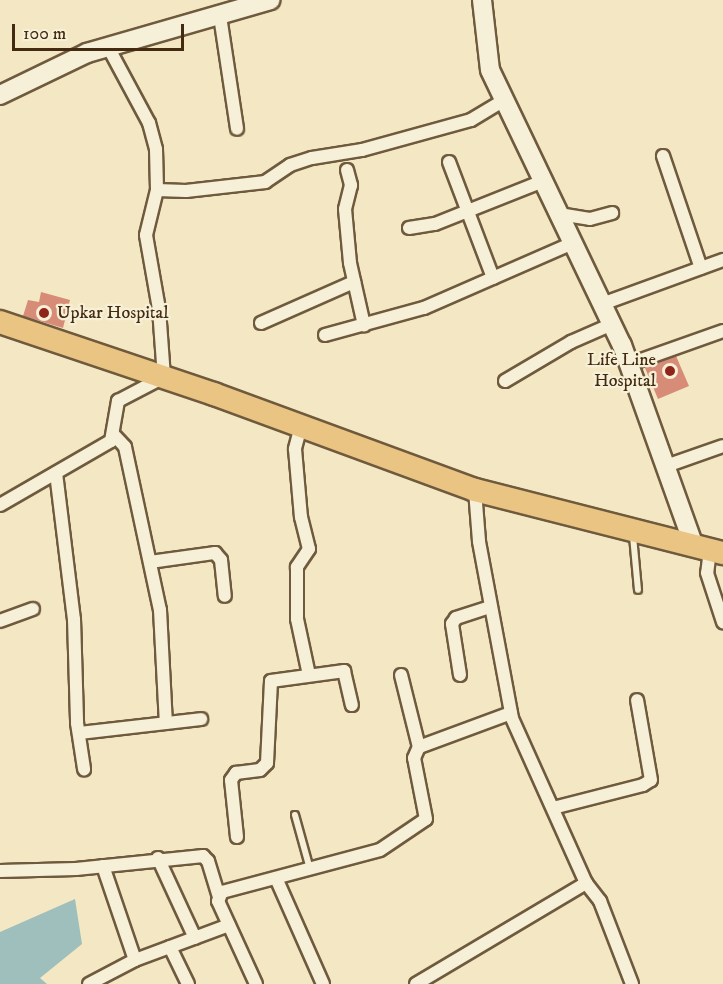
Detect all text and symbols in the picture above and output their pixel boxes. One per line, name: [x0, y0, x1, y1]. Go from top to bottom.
scale bar: [15, 12, 188, 50]
text: 100 m: [23, 23, 66, 45]
place label: Upkar Hospital: [57, 302, 169, 324]
marker: Upkar Hospital: [35, 304, 53, 322]
place label: Life Line Hospital: [587, 350, 656, 392]
marker: Life Line Hospital: [661, 362, 679, 380]

